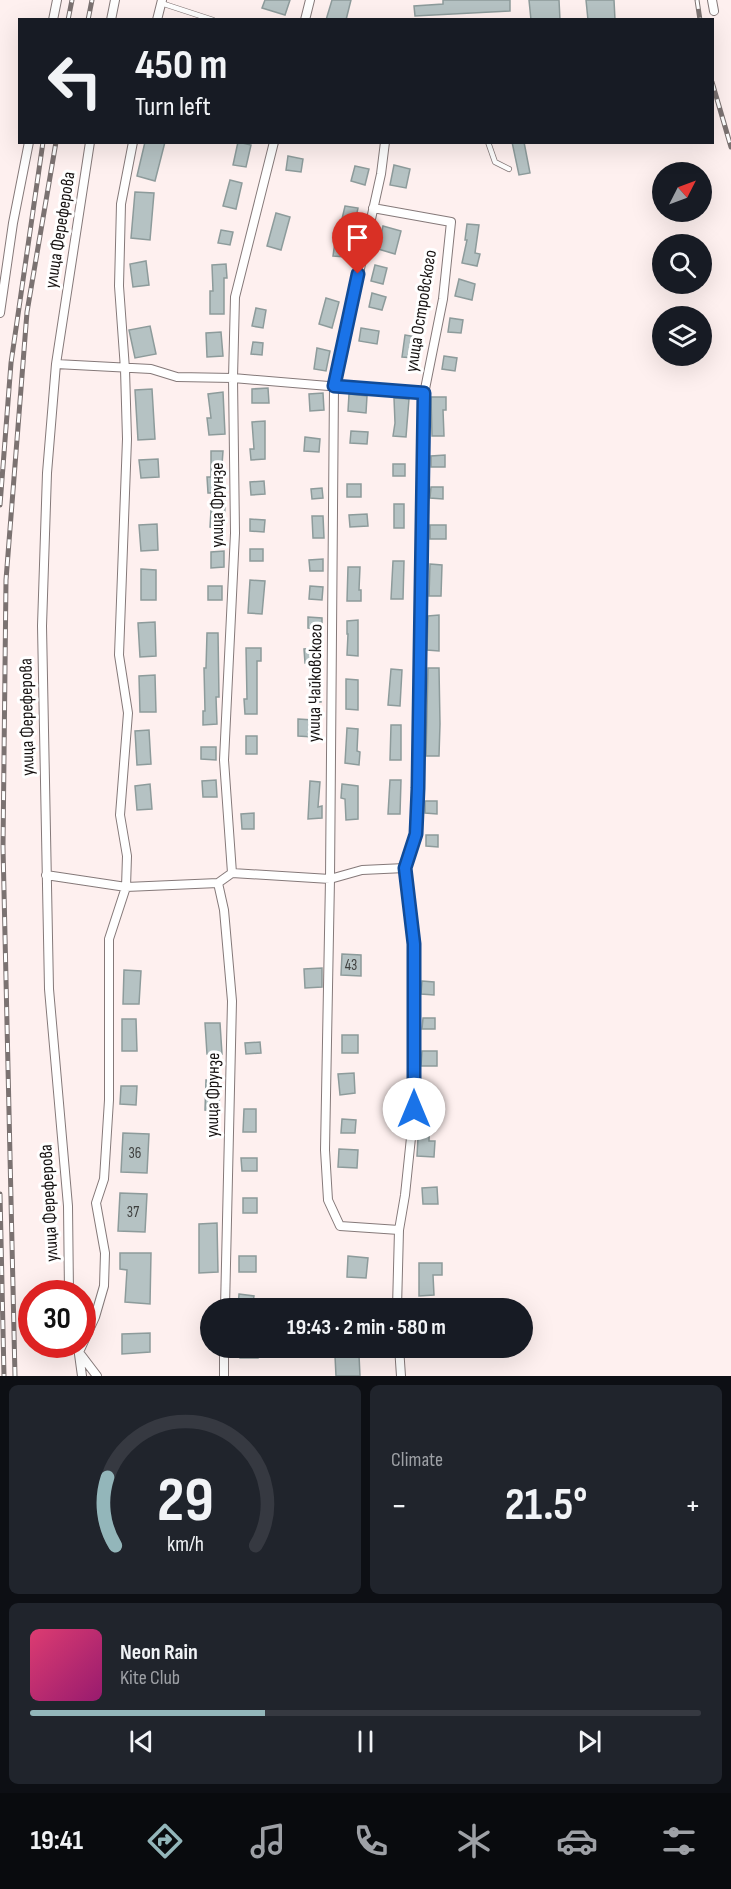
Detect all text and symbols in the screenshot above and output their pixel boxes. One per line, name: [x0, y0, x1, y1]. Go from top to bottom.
text: 450 m: [135, 40, 227, 91]
icon: left: [36, 42, 114, 120]
text: Turn left: [135, 91, 211, 123]
north arrow: [652, 162, 712, 222]
map controls: [652, 162, 712, 366]
street label: улица Фереферова: [40, 170, 80, 290]
pin: [332, 212, 383, 274]
icon: arrive: [341, 221, 374, 254]
button: search: [652, 234, 712, 294]
street label: улица Островского: [401, 248, 441, 374]
button: layers: [652, 306, 712, 366]
street label: улица Фрунзе: [207, 463, 228, 547]
street label: улица Чайковского: [303, 624, 327, 742]
street label: улица Фереферова: [15, 658, 39, 776]
house number: 43: [345, 956, 357, 975]
street label: улица Фрунзе: [202, 1052, 224, 1138]
position arrow: [382, 1077, 446, 1141]
street label: улица Фереферова: [35, 1144, 63, 1262]
house number: 36: [129, 1144, 141, 1163]
house number: 37: [127, 1203, 139, 1222]
speed limit sign: 30: [18, 1280, 96, 1358]
text: 19:43 · 2 min · 580 m: [287, 1314, 446, 1341]
text: Climate: [391, 1448, 443, 1472]
text: 29: [157, 1464, 213, 1539]
text: 21.5°: [505, 1478, 587, 1533]
text: −: [391, 1486, 407, 1526]
text: +: [685, 1486, 701, 1526]
text: km/h: [166, 1533, 204, 1558]
text: Neon Rain: [120, 1639, 198, 1666]
text: Kite Club: [120, 1666, 180, 1690]
icon: previous: [125, 1725, 158, 1758]
icon: pause: [349, 1725, 382, 1758]
icon: next: [573, 1725, 606, 1758]
icon: directions: [144, 1820, 186, 1862]
icon: music: [247, 1820, 289, 1862]
icon: phone: [350, 1820, 392, 1862]
icon: climate: [453, 1820, 495, 1862]
icon: car: [556, 1820, 598, 1862]
icon: filters: [658, 1820, 700, 1862]
text: 19:41: [30, 1825, 83, 1857]

